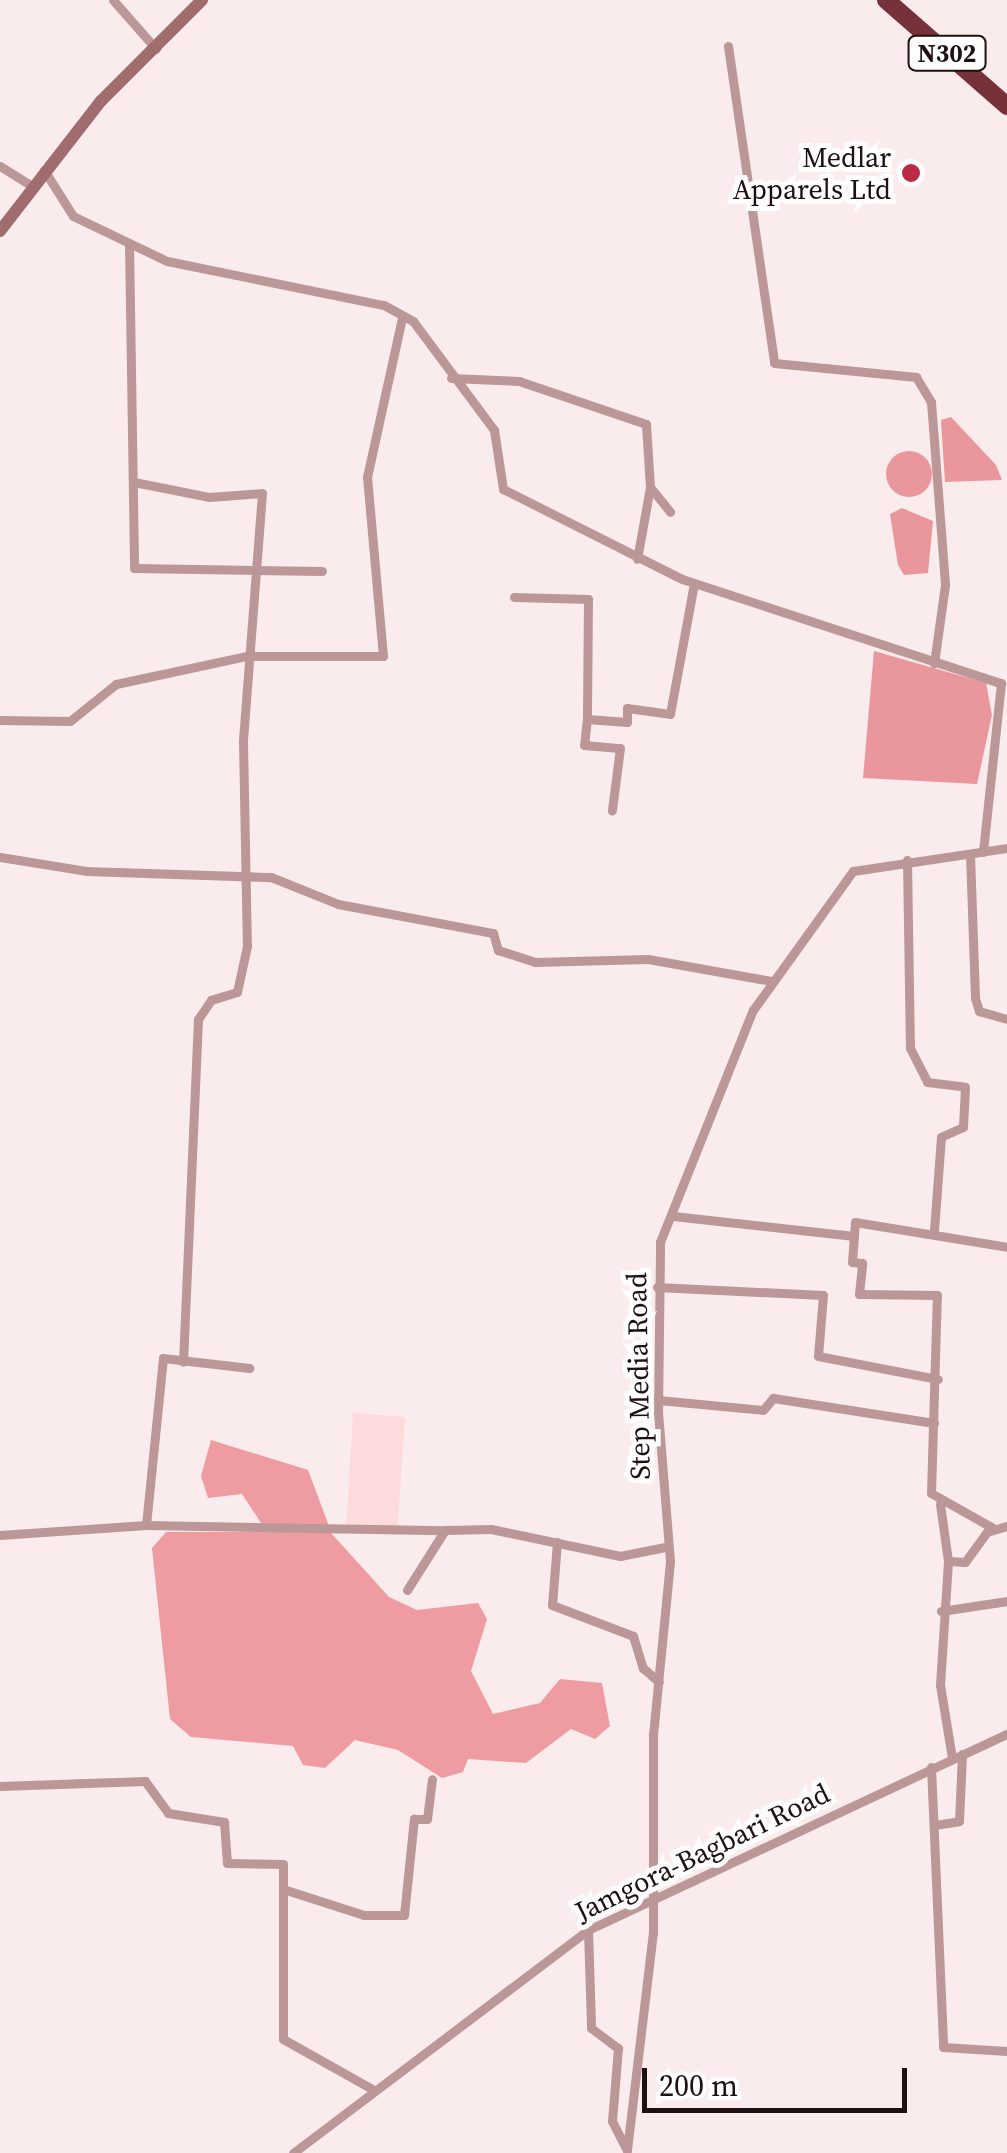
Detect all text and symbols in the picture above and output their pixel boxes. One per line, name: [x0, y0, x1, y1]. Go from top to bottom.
road number: N302: [907, 33, 987, 73]
place label: Medlar Apparels Ltd: [733, 140, 891, 206]
marker: Medlar Apparels Ltd: [900, 162, 922, 184]
street label: Step Media Road: [619, 1272, 657, 1480]
street label: Jamgora-Bagbari Road: [569, 1776, 835, 1928]
scale bar: [647, 2048, 912, 2110]
text: 200 m: [659, 2065, 738, 2106]

